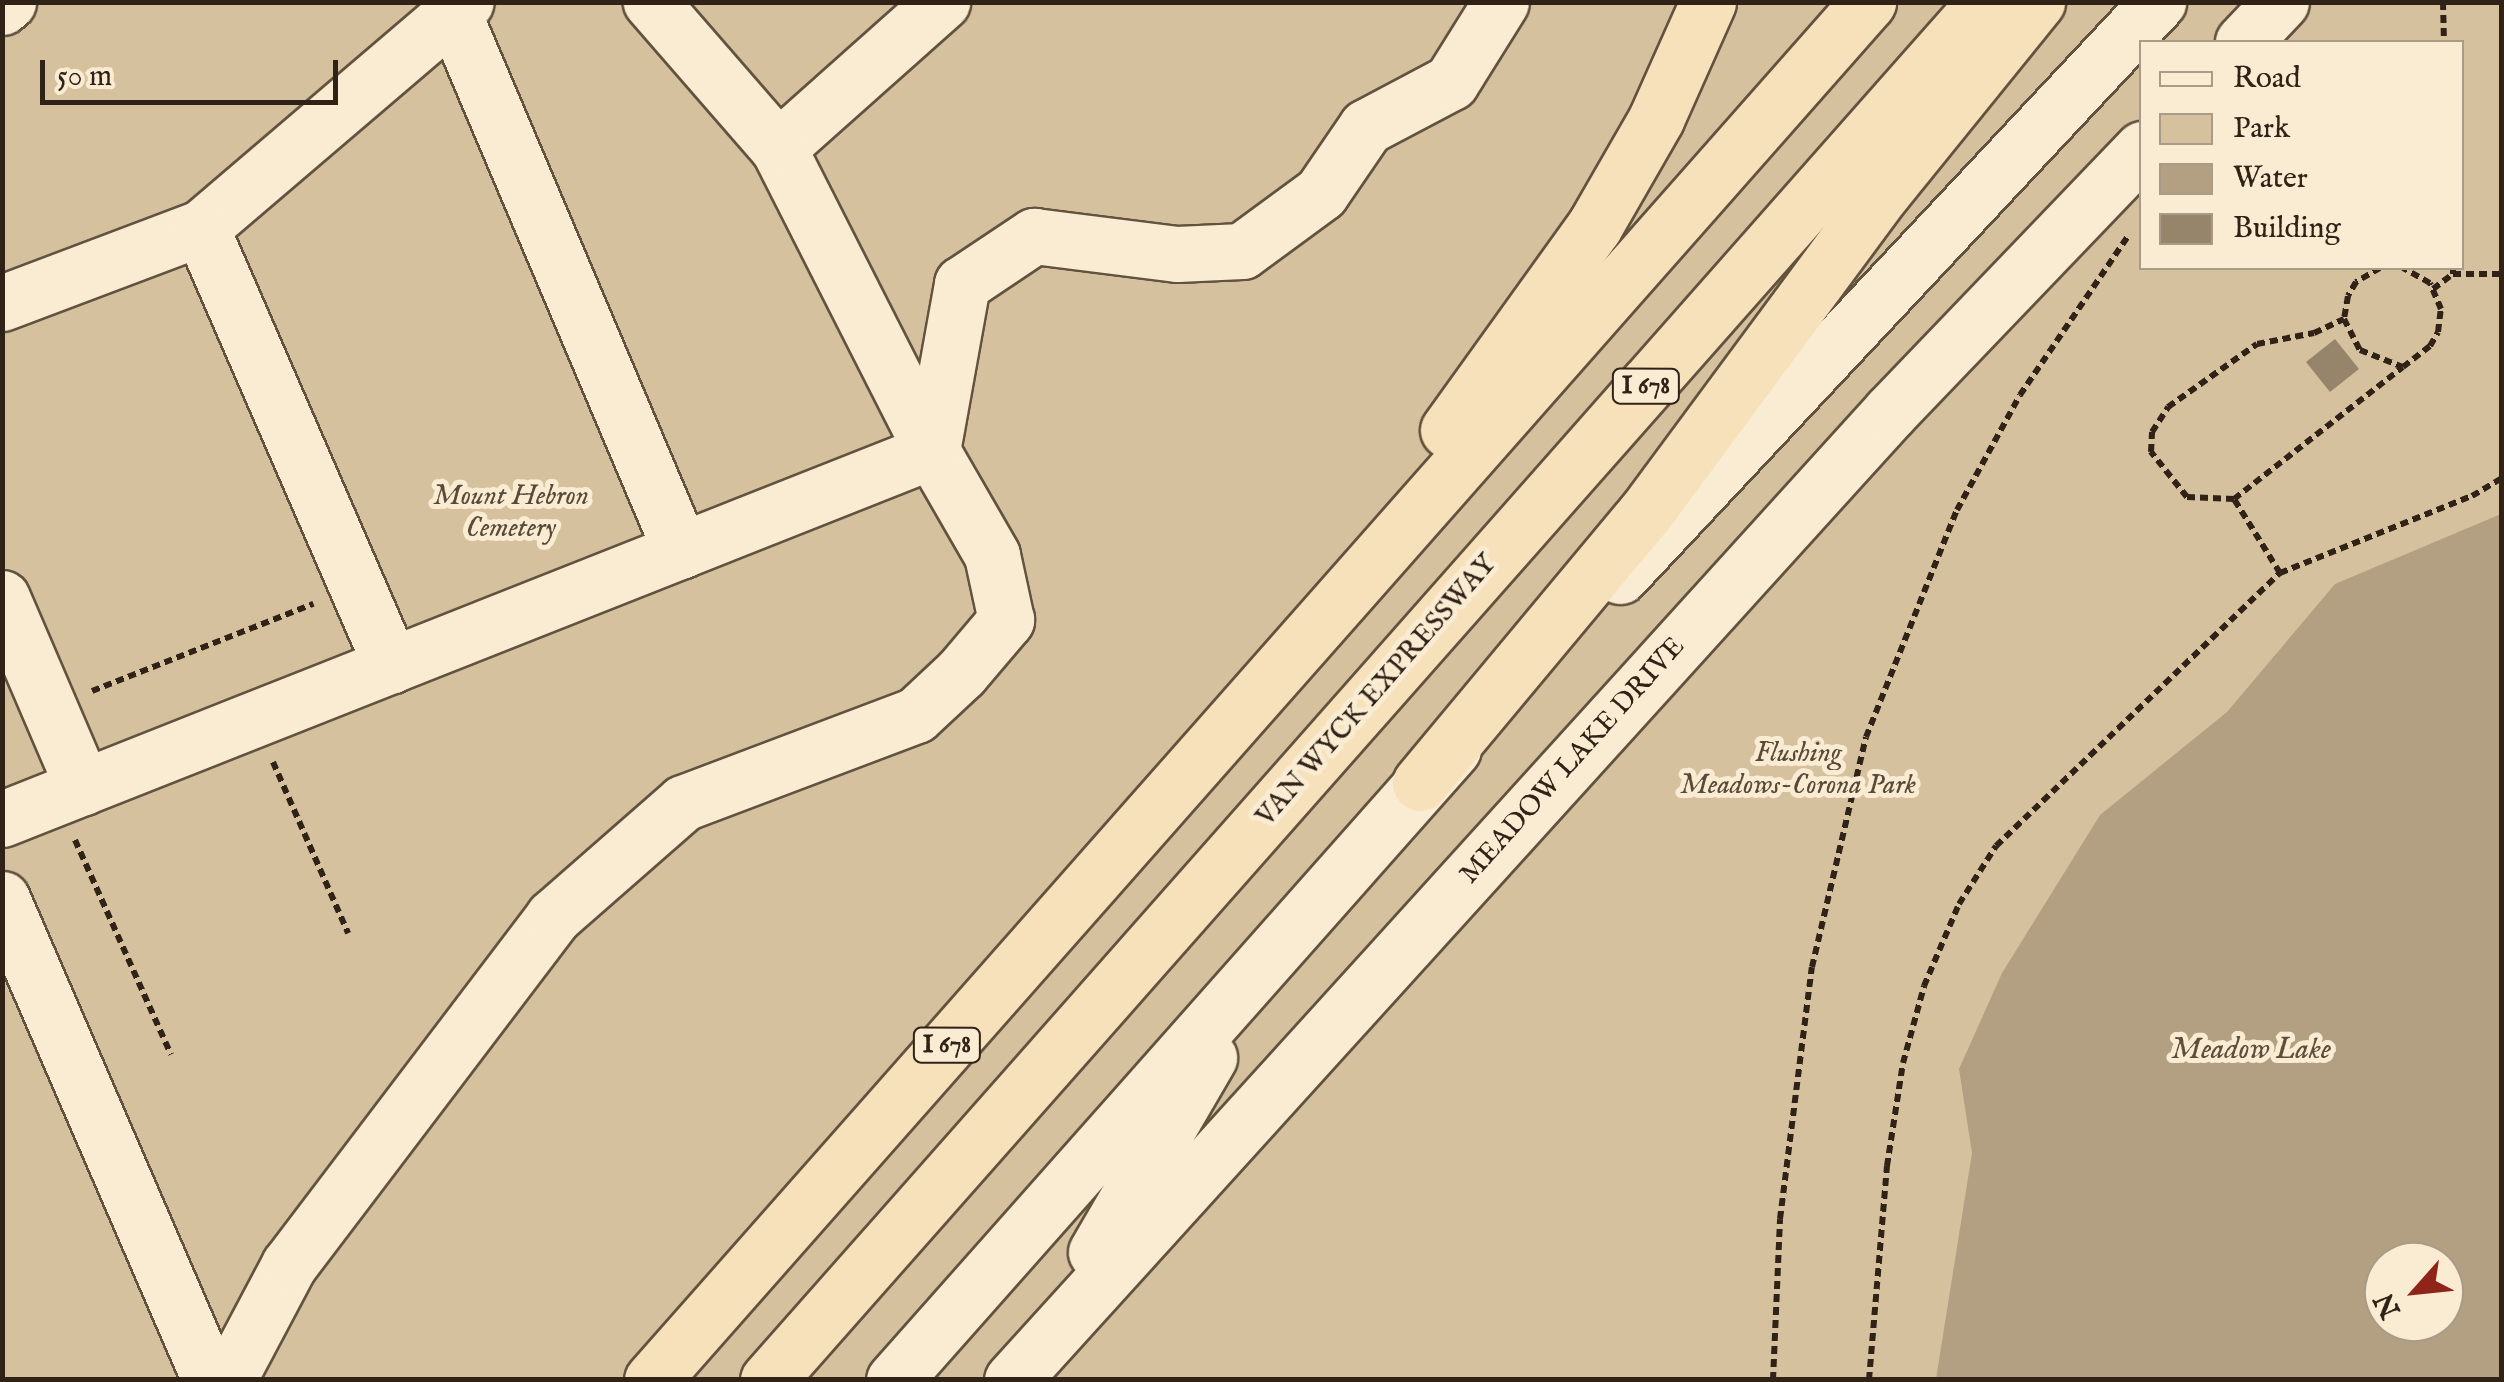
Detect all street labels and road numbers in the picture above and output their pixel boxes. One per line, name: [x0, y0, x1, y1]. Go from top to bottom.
road number: I 678: [1611, 366, 1681, 406]
street label: VAN WYCK EXPRESSWAY: [1250, 548, 1504, 834]
street label: MEADOW LAKE DRIVE: [1453, 631, 1693, 891]
road number: I 678: [912, 1025, 982, 1065]

